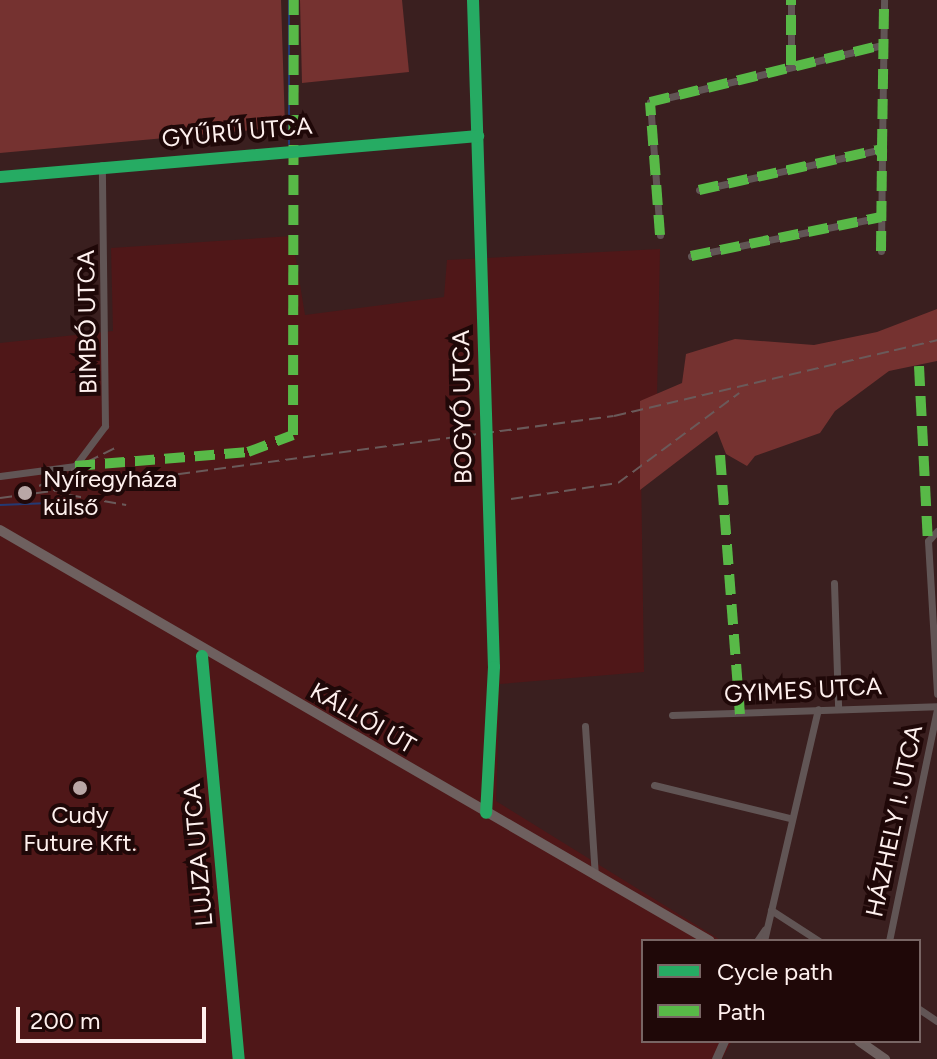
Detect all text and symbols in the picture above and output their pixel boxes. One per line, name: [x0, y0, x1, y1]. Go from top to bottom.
street label: GYŰRŰ UTCA: [160, 111, 314, 153]
street label: BIMBÓ UTCA: [71, 250, 103, 394]
street label: BOGYÓ UTCA: [446, 330, 478, 484]
place label: Nyíregyháza külső: [43, 465, 177, 521]
marker: Nyíregyháza külső: [14, 482, 36, 504]
street label: GYIMES UTCA: [723, 671, 883, 709]
street label: KÁLLÓI ÚT: [305, 676, 421, 760]
street label: HÁZHELY I. UTCA: [860, 722, 928, 920]
marker: Cudy Future Kft.: [71, 779, 89, 797]
street label: LUJZA UTCA: [177, 783, 219, 927]
place label: Cudy Future Kft.: [23, 801, 137, 857]
legend: [641, 939, 921, 1043]
text: Cycle path: [717, 957, 833, 986]
scale bar: [20, 991, 210, 1041]
text: Path: [717, 997, 765, 1026]
text: 200 m: [30, 1006, 101, 1035]

